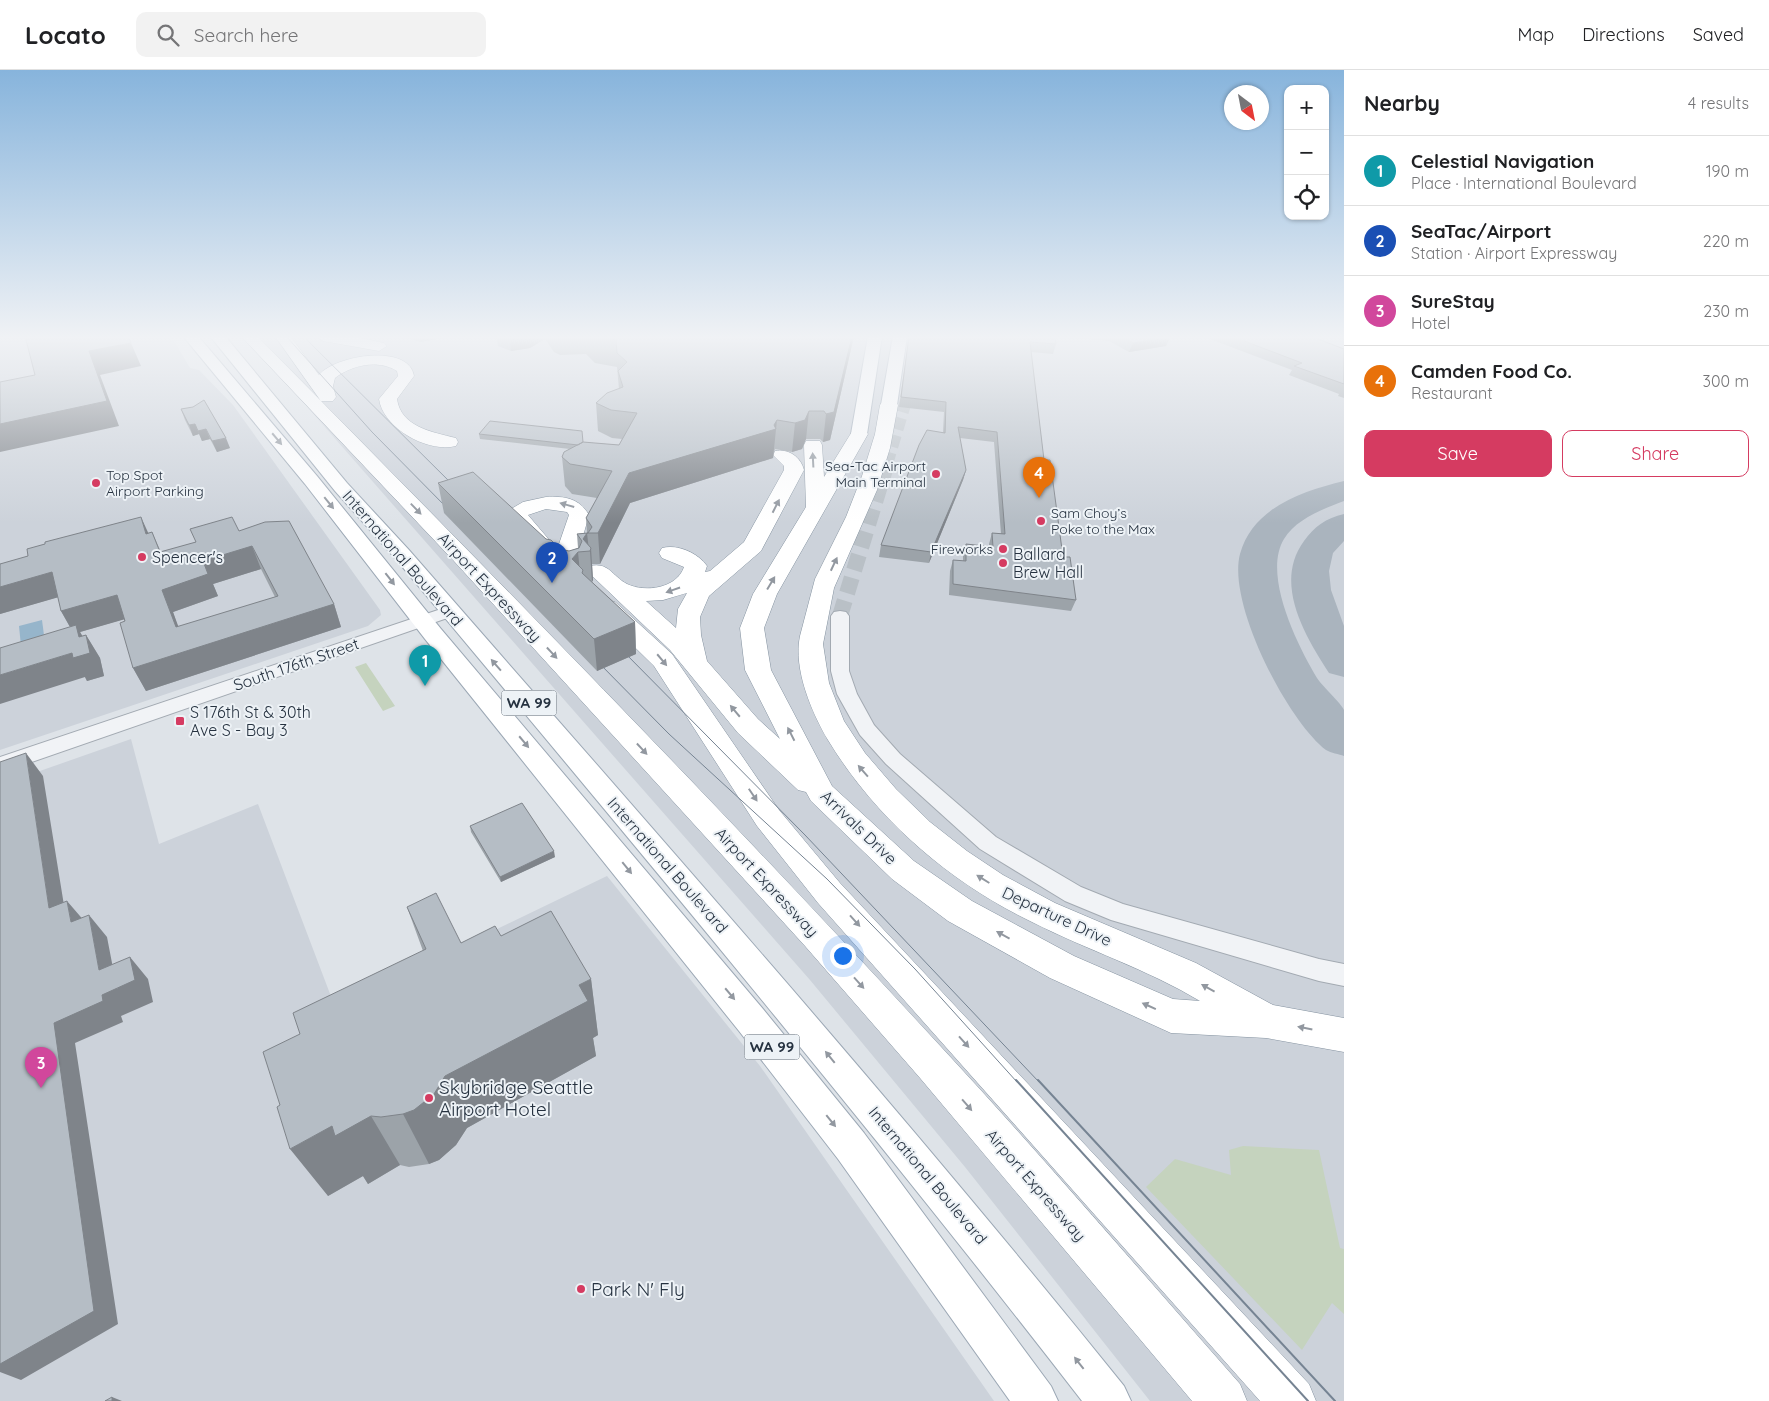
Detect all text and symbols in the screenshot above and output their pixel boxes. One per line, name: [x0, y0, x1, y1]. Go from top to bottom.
search box: [136, 12, 486, 57]
text: Locato: [25, 20, 106, 50]
icon: search: [154, 21, 182, 49]
text: Search here: [194, 23, 299, 47]
text: Map: [1517, 23, 1554, 46]
text: Directions: [1582, 23, 1665, 46]
text: Saved: [1693, 23, 1744, 46]
north arrow: [1224, 85, 1269, 130]
map controls: [1284, 85, 1329, 220]
button: +: [1284, 85, 1329, 130]
text: Nearby: [1364, 90, 1440, 116]
text: 4 results: [1688, 93, 1749, 113]
button: −: [1284, 130, 1329, 175]
text: Celestial Navigation: [1411, 149, 1594, 173]
text: 1: [1377, 161, 1383, 181]
text: 190 m: [1706, 161, 1749, 181]
text: Place · International Boulevard: [1411, 173, 1637, 193]
button: locate: [1284, 175, 1329, 220]
text: SeaTac/Airport: [1411, 219, 1552, 243]
text: 2: [1375, 231, 1385, 251]
text: 220 m: [1703, 231, 1749, 251]
text: Station · Airport Expressway: [1411, 243, 1617, 263]
text: SureStay: [1411, 289, 1495, 313]
text: 3: [1376, 301, 1384, 321]
text: 230 m: [1703, 301, 1749, 321]
text: Hotel: [1411, 313, 1450, 333]
text: Camden Food Co.: [1411, 359, 1572, 383]
text: 4: [1375, 371, 1385, 391]
text: 300 m: [1703, 371, 1749, 391]
text: Restaurant: [1411, 383, 1493, 403]
button: Save: [1364, 430, 1552, 477]
button: Share: [1562, 430, 1749, 477]
one-way arrow: [272, 433, 283, 446]
one-way arrow: [809, 451, 817, 467]
place label: Sea-Tac Airport Main Terminal: [825, 457, 926, 491]
pin: 4: [1023, 457, 1055, 498]
place label: Top Spot Airport Parking: [106, 466, 204, 500]
marker: Sea-Tac Airport Main Terminal: [930, 468, 942, 480]
marker: Top Spot Airport Parking: [90, 477, 102, 489]
street label: International Boulevard: [339, 486, 467, 630]
one-way arrow: [324, 496, 335, 509]
one-way arrow: [772, 499, 780, 513]
one-way arrow: [559, 501, 574, 509]
one-way arrow: [410, 503, 422, 515]
place label: Sam Choy’s Poke to the Max: [1051, 504, 1155, 538]
marker: Sam Choy’s Poke to the Max: [1035, 515, 1047, 527]
street label: Airport Expressway: [434, 528, 546, 646]
place label: Fireworks: [931, 540, 993, 558]
pin: 2: [536, 542, 568, 583]
marker: Fireworks: [997, 543, 1009, 555]
place label: Ballard Brew Hall: [1013, 544, 1083, 582]
place label: Spencer's: [152, 547, 223, 567]
marker: Spencer's: [136, 551, 148, 563]
one-way arrow: [830, 557, 838, 571]
marker: Ballard Brew Hall: [997, 557, 1009, 569]
one-way arrow: [384, 572, 395, 585]
one-way arrow: [766, 577, 775, 590]
one-way arrow: [665, 587, 680, 594]
street label: South 176th Street: [231, 633, 361, 695]
pin: 1: [409, 645, 441, 686]
one-way arrow: [546, 646, 558, 658]
one-way arrow: [657, 653, 668, 666]
one-way arrow: [491, 659, 502, 672]
road number: WA 99: [502, 690, 556, 716]
place label: S 176th St & 30th Ave S - Bay 3: [190, 702, 311, 740]
one-way arrow: [730, 704, 741, 717]
marker: S 176th St & 30th Ave S - Bay 3: [174, 715, 186, 727]
one-way arrow: [787, 726, 795, 741]
one-way arrow: [518, 736, 530, 748]
one-way arrow: [636, 742, 648, 754]
one-way arrow: [858, 764, 869, 777]
street label: Arrivals Drive: [817, 786, 901, 868]
one-way arrow: [748, 788, 758, 802]
street label: International Boulevard: [604, 793, 732, 937]
street label: Airport Expressway: [711, 823, 823, 941]
one-way arrow: [621, 861, 632, 874]
one-way arrow: [977, 874, 990, 884]
street label: Departure Drive: [999, 882, 1115, 950]
one-way arrow: [849, 915, 861, 927]
one-way arrow: [997, 930, 1010, 939]
your location: [830, 943, 856, 969]
one-way arrow: [854, 977, 865, 990]
one-way arrow: [1201, 984, 1215, 992]
one-way arrow: [724, 987, 735, 1000]
one-way arrow: [1142, 1002, 1156, 1010]
one-way arrow: [1297, 1024, 1312, 1032]
road number: WA 99: [744, 1034, 800, 1060]
one-way arrow: [958, 1036, 969, 1049]
pin: 3: [25, 1047, 57, 1088]
one-way arrow: [824, 1050, 835, 1063]
place label: Skybridge Seattle Airport Hotel: [439, 1075, 593, 1121]
marker: Skybridge Seattle Airport Hotel: [423, 1092, 435, 1104]
one-way arrow: [961, 1098, 973, 1110]
street label: International Boulevard: [865, 1102, 991, 1248]
one-way arrow: [825, 1115, 836, 1128]
street label: Airport Expressway: [982, 1125, 1090, 1245]
place label: Park N' Fly: [591, 1277, 685, 1301]
marker: Park N' Fly: [575, 1283, 587, 1295]
one-way arrow: [1074, 1356, 1084, 1369]

